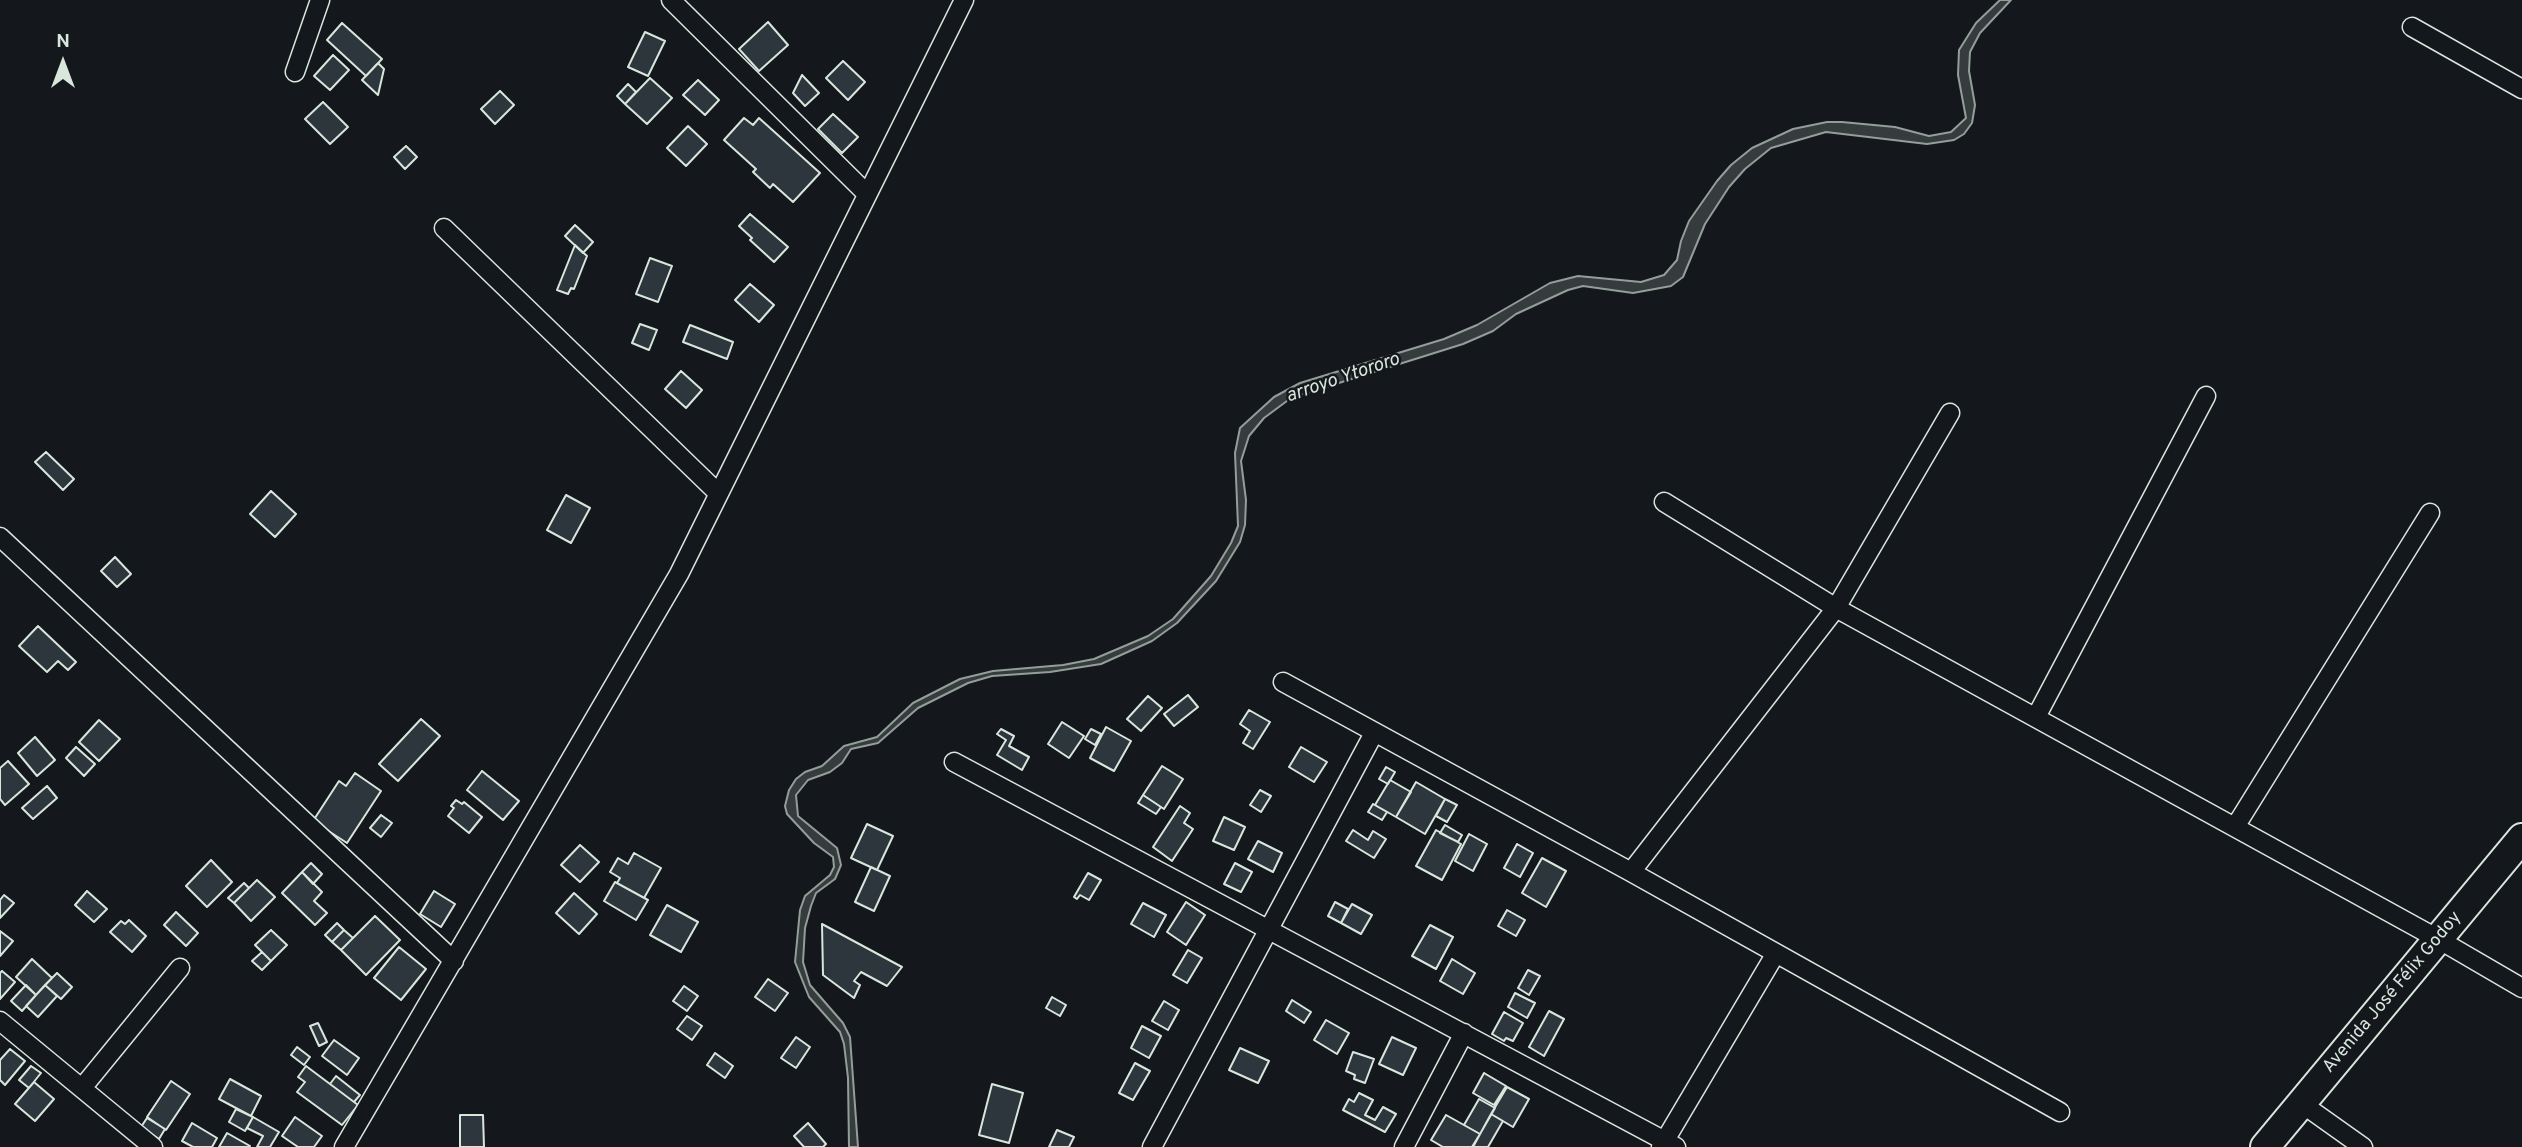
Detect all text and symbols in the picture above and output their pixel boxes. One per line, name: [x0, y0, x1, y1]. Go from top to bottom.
north arrow: [28, 28, 98, 98]
text: N: [56, 30, 70, 54]
water label: arroyo Ytororo: [1283, 349, 1403, 409]
street label: Avenida José Félix Godoy: [2319, 908, 2467, 1078]

